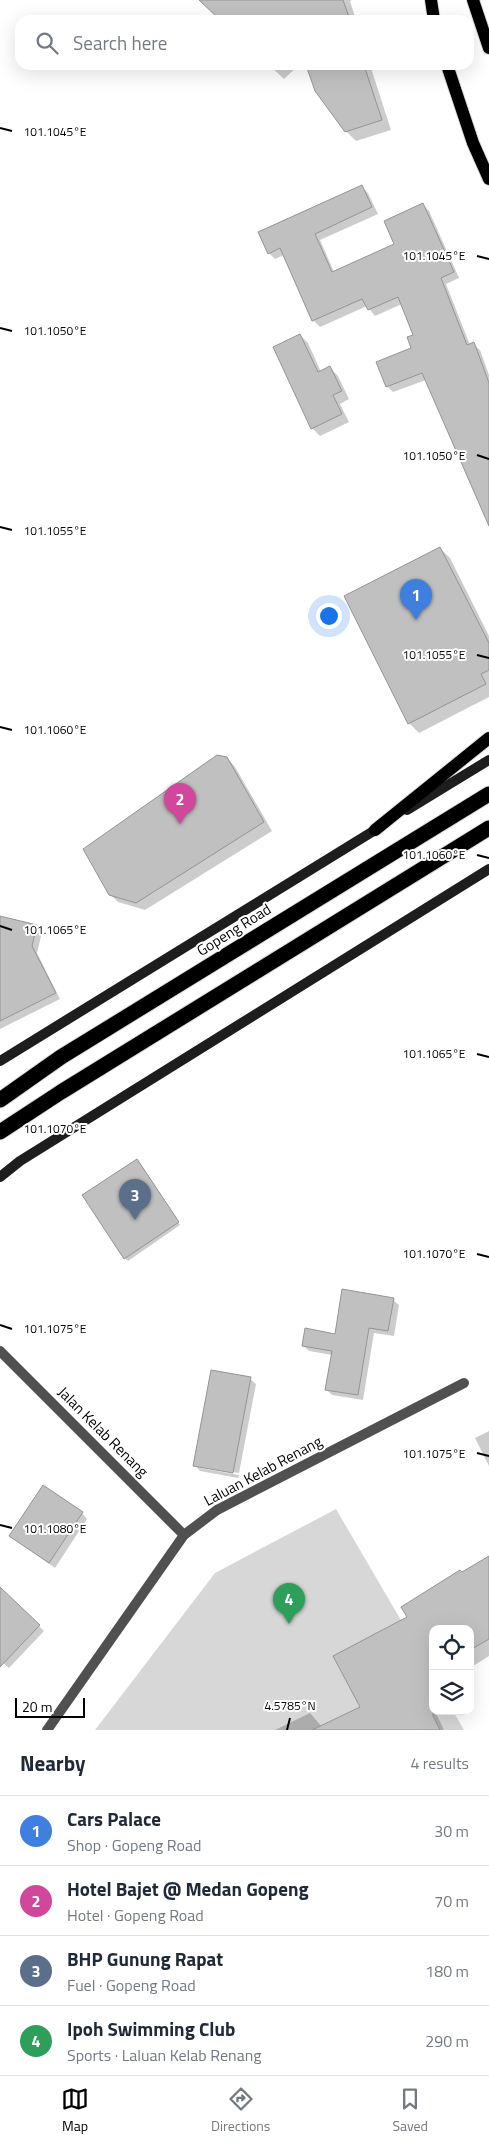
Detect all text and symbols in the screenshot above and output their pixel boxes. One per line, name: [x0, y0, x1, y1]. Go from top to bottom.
search box: [15, 15, 474, 70]
text: Search here: [73, 28, 167, 57]
icon: search: [33, 29, 61, 57]
text: 101.1045°E: [24, 122, 87, 141]
text: 101.1045°E: [403, 246, 466, 265]
text: 101.1050°E: [24, 321, 87, 340]
text: 101.1050°E: [403, 446, 466, 465]
text: 101.1055°E: [24, 521, 87, 540]
pin: 1: [400, 579, 432, 620]
your location: [316, 603, 342, 629]
text: 101.1055°E: [403, 645, 466, 664]
text: 101.1060°E: [24, 720, 87, 739]
pin: 2: [164, 783, 196, 824]
text: 101.1060°E: [403, 845, 466, 864]
street label: Gopeng Road: [192, 898, 276, 962]
text: 101.1065°E: [24, 920, 87, 939]
text: 101.1065°E: [403, 1044, 466, 1063]
text: 101.1070°E: [24, 1119, 87, 1138]
pin: 3: [119, 1179, 151, 1220]
text: 101.1070°E: [403, 1244, 466, 1263]
text: 101.1075°E: [24, 1319, 87, 1338]
street label: Jalan Kelab Renang: [53, 1381, 154, 1482]
street label: Laluan Kelab Renang: [199, 1430, 326, 1511]
text: 101.1075°E: [403, 1444, 466, 1463]
text: 101.1080°E: [24, 1519, 87, 1538]
pin: 4: [273, 1583, 305, 1624]
map controls: [429, 1625, 474, 1715]
button: locate: [429, 1625, 474, 1670]
button: layers: [429, 1670, 474, 1715]
scale bar: [15, 1695, 85, 1718]
text: 20 m: [22, 1696, 52, 1717]
text: 4.5785°N: [264, 1696, 316, 1715]
text: Nearby: [20, 1747, 85, 1779]
text: 4 results: [410, 1751, 469, 1775]
text: Cars Palace: [67, 1804, 161, 1833]
text: 1: [32, 1819, 40, 1843]
text: 30 m: [434, 1819, 469, 1843]
text: Shop · Gopeng Road: [67, 1833, 201, 1857]
text: Hotel Bajet @ Medan Gopeng: [67, 1874, 309, 1903]
text: 2: [32, 1889, 40, 1913]
text: 70 m: [434, 1889, 469, 1913]
text: Hotel · Gopeng Road: [67, 1903, 204, 1927]
text: BHP Gunung Rapat: [67, 1944, 223, 1973]
text: 3: [32, 1959, 40, 1983]
text: 180 m: [425, 1959, 469, 1983]
text: Fuel · Gopeng Road: [67, 1973, 196, 1997]
text: Ipoh Swimming Club: [67, 2014, 235, 2043]
text: 4: [32, 2029, 40, 2053]
text: 290 m: [425, 2029, 469, 2053]
text: Sports · Laluan Kelab Renang: [67, 2043, 261, 2067]
tab: Map: [61, 2085, 89, 2136]
tab: Directions: [211, 2085, 270, 2136]
tab: Saved: [392, 2085, 428, 2136]

